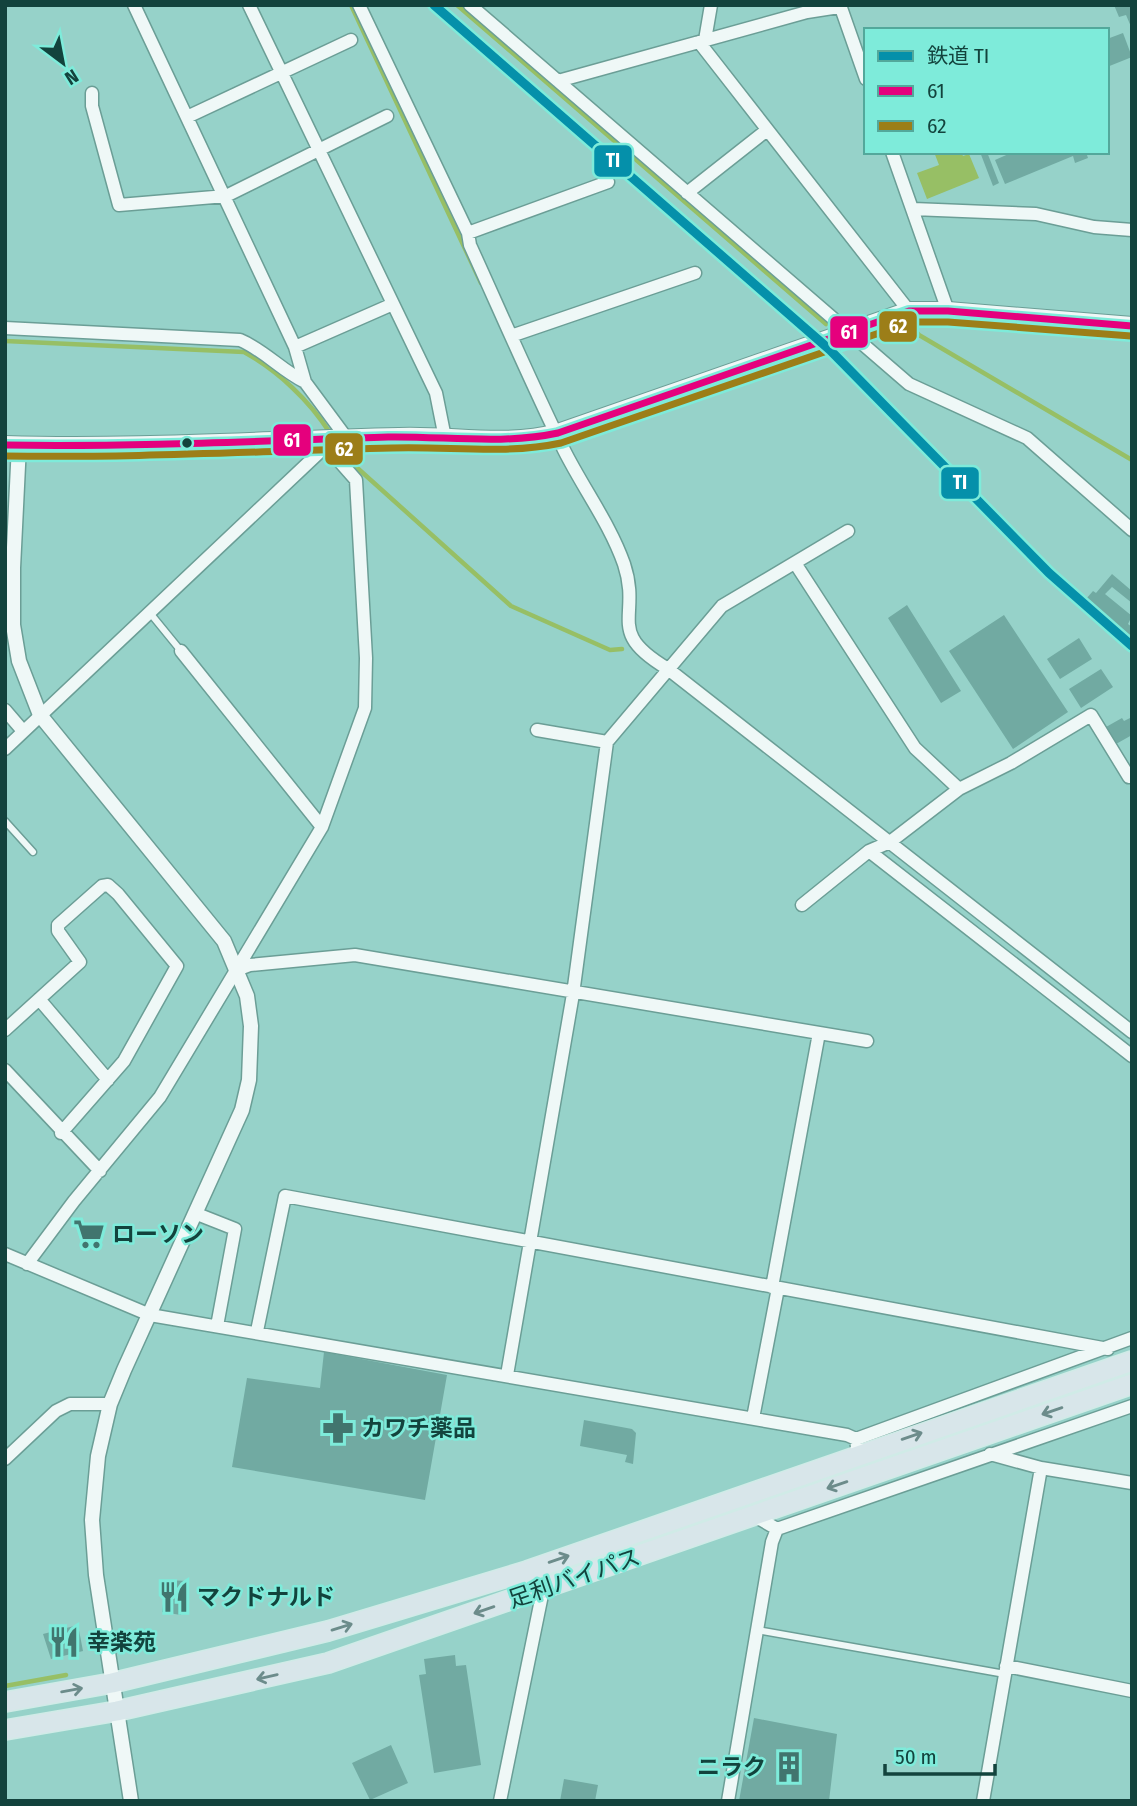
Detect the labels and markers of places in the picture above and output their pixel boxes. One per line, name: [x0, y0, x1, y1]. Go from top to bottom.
unlabelled marker: [180, 436, 194, 450]
supermarket icon: ローソン: [72, 1217, 106, 1251]
place label: ローソン: [112, 1220, 204, 1248]
pharmacy icon: カワチ薬品: [321, 1411, 355, 1445]
place label: カワチ薬品: [361, 1414, 476, 1442]
restaurant icon: マクドナルド: [157, 1580, 191, 1614]
place label: マクドナルド: [197, 1583, 335, 1611]
restaurant icon: 幸楽苑: [47, 1625, 81, 1659]
place label: 幸楽苑: [87, 1628, 156, 1656]
building icon: ニラク: [772, 1750, 806, 1784]
place label: ニラク: [697, 1753, 766, 1781]

